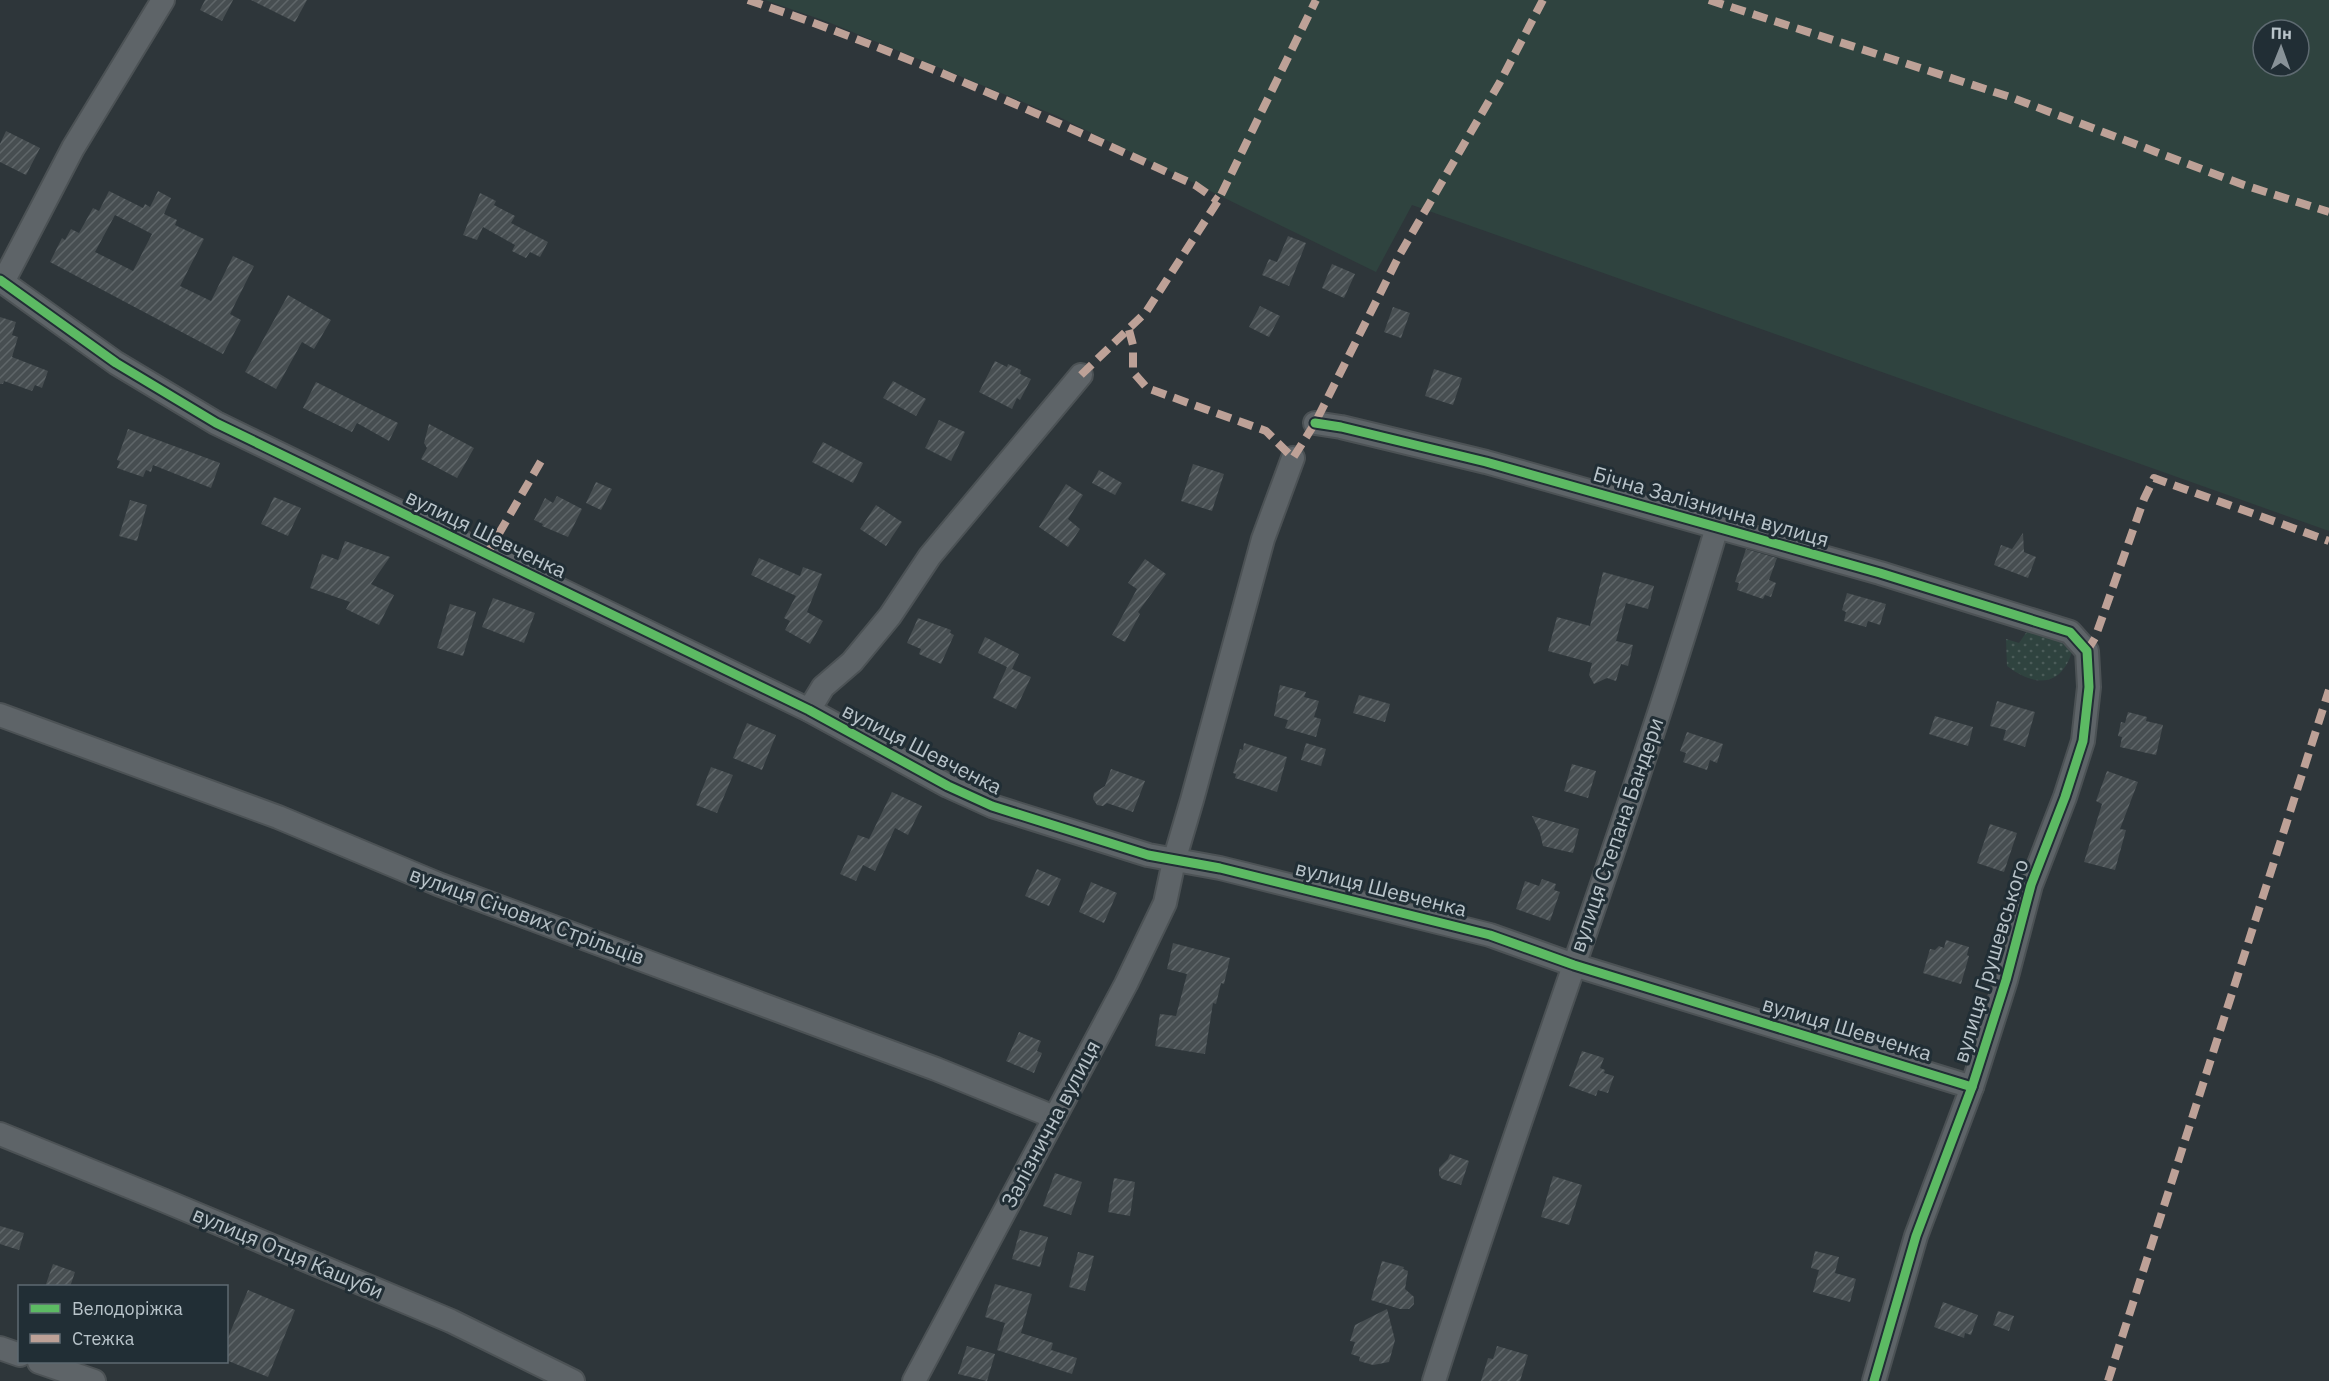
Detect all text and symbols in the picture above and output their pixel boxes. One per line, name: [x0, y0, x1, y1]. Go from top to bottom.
north arrow: [2251, 18, 2311, 78]
text: Пн: [2271, 23, 2292, 43]
street label: Бічна Залізнична вулиця: [1590, 459, 1832, 553]
street label: вулиця Шевченка: [401, 482, 572, 584]
street label: вулиця Шевченка: [838, 696, 1007, 800]
street label: вулиця Степана Бандери: [1563, 714, 1669, 956]
street label: вулиця Шевченка: [1293, 853, 1470, 923]
street label: вулиця Грушевського: [1946, 856, 2034, 1066]
street label: вулиця Січових Стрільців: [406, 859, 649, 971]
street label: вулиця Шевченка: [1759, 989, 1935, 1067]
street label: Залізнична вулиця: [994, 1035, 1106, 1212]
street label: вулиця Отця Кашуби: [189, 1199, 388, 1305]
legend: [18, 1285, 228, 1363]
text: Велодоріжка: [72, 1297, 183, 1320]
text: Стежка: [72, 1327, 135, 1350]

